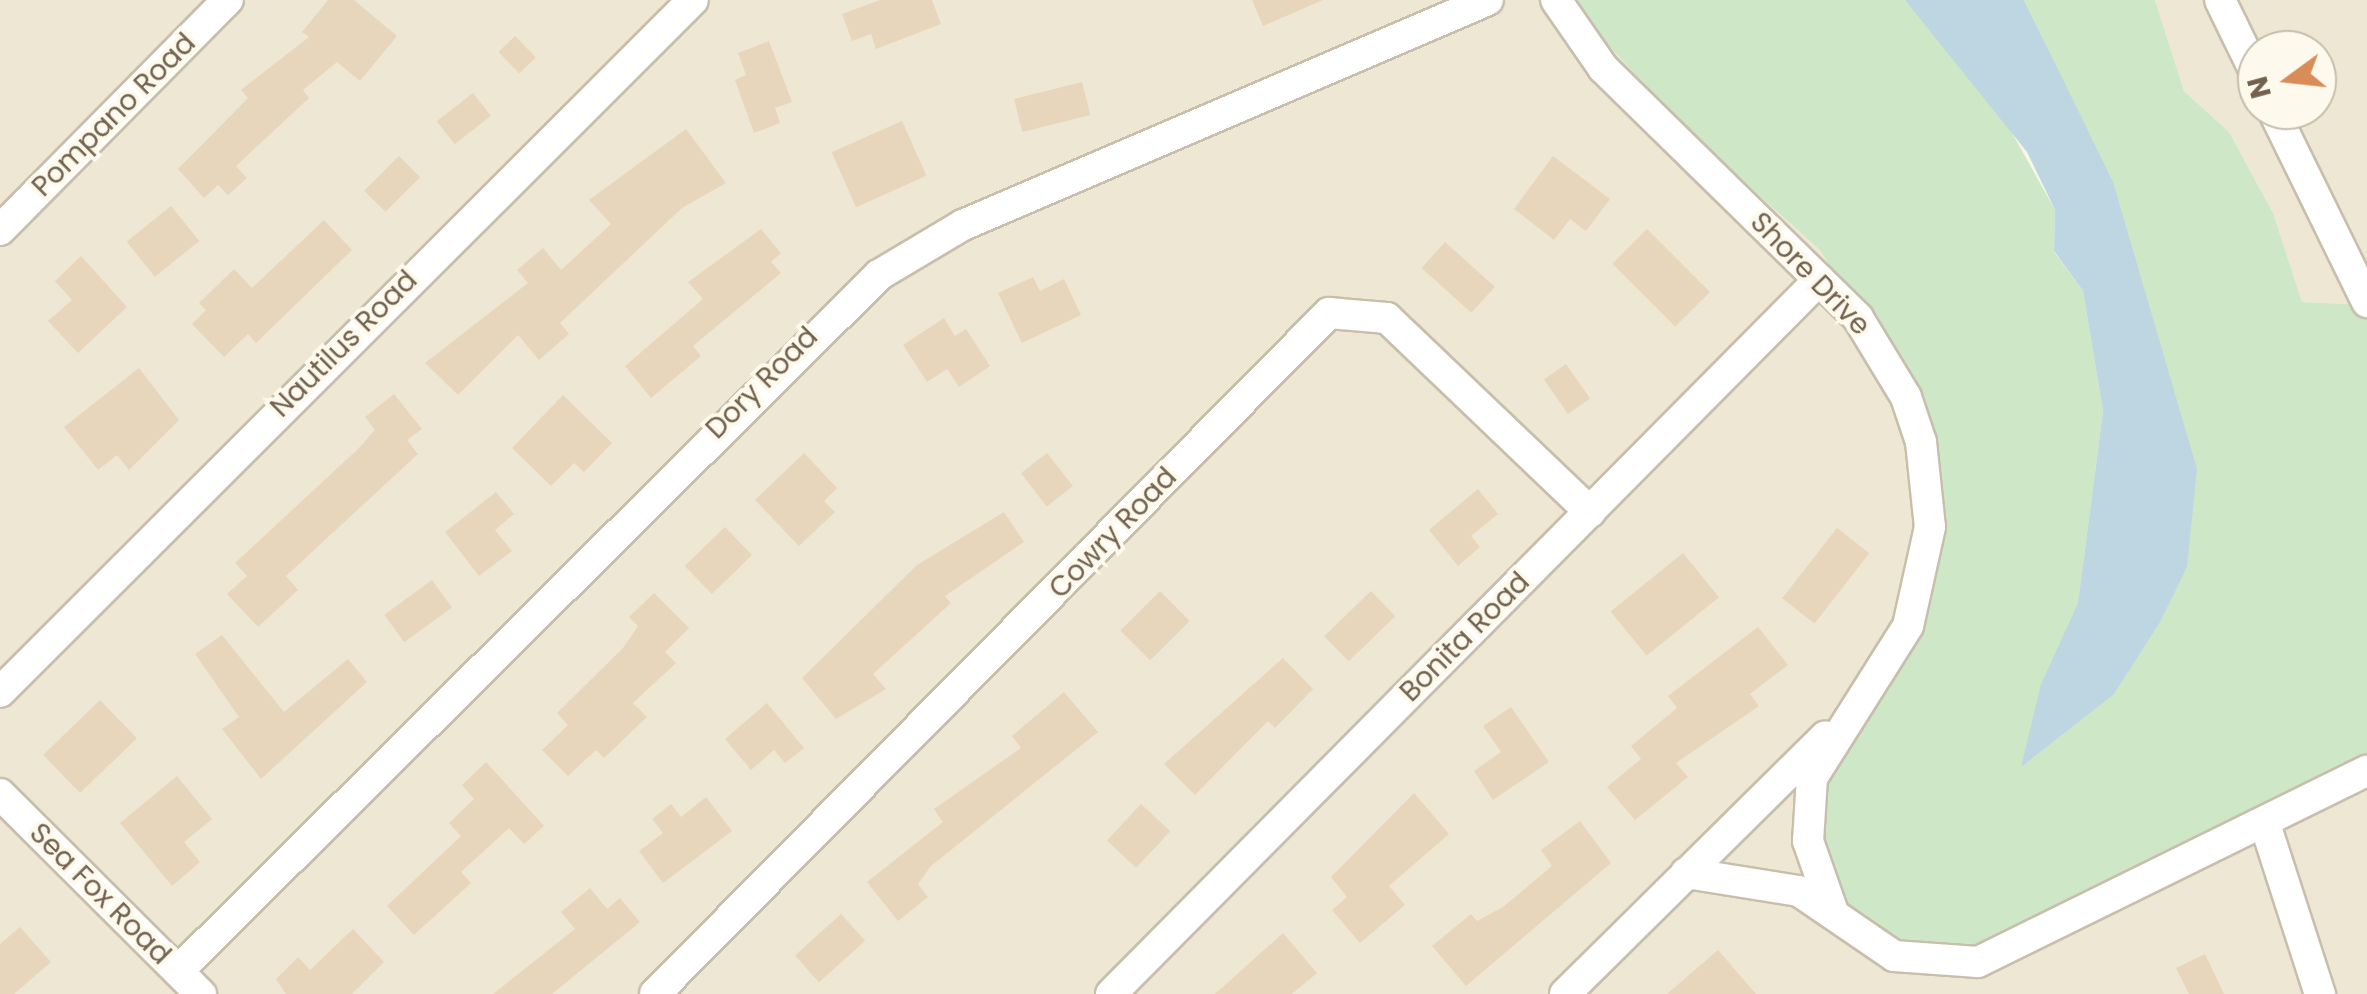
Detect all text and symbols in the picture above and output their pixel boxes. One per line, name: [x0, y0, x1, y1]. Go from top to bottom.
street label: Pompano Road: [25, 26, 203, 204]
north arrow: [2237, 30, 2337, 130]
text: N: [2238, 72, 2281, 103]
street label: Shore Drive: [1743, 206, 1877, 342]
street label: Nautilus Road: [264, 264, 424, 424]
street label: Dory Road: [699, 320, 825, 446]
street label: Cowry Road: [1042, 461, 1184, 605]
street label: Bonita Road: [1393, 565, 1537, 709]
street label: Sea Fox Road: [22, 816, 178, 972]

